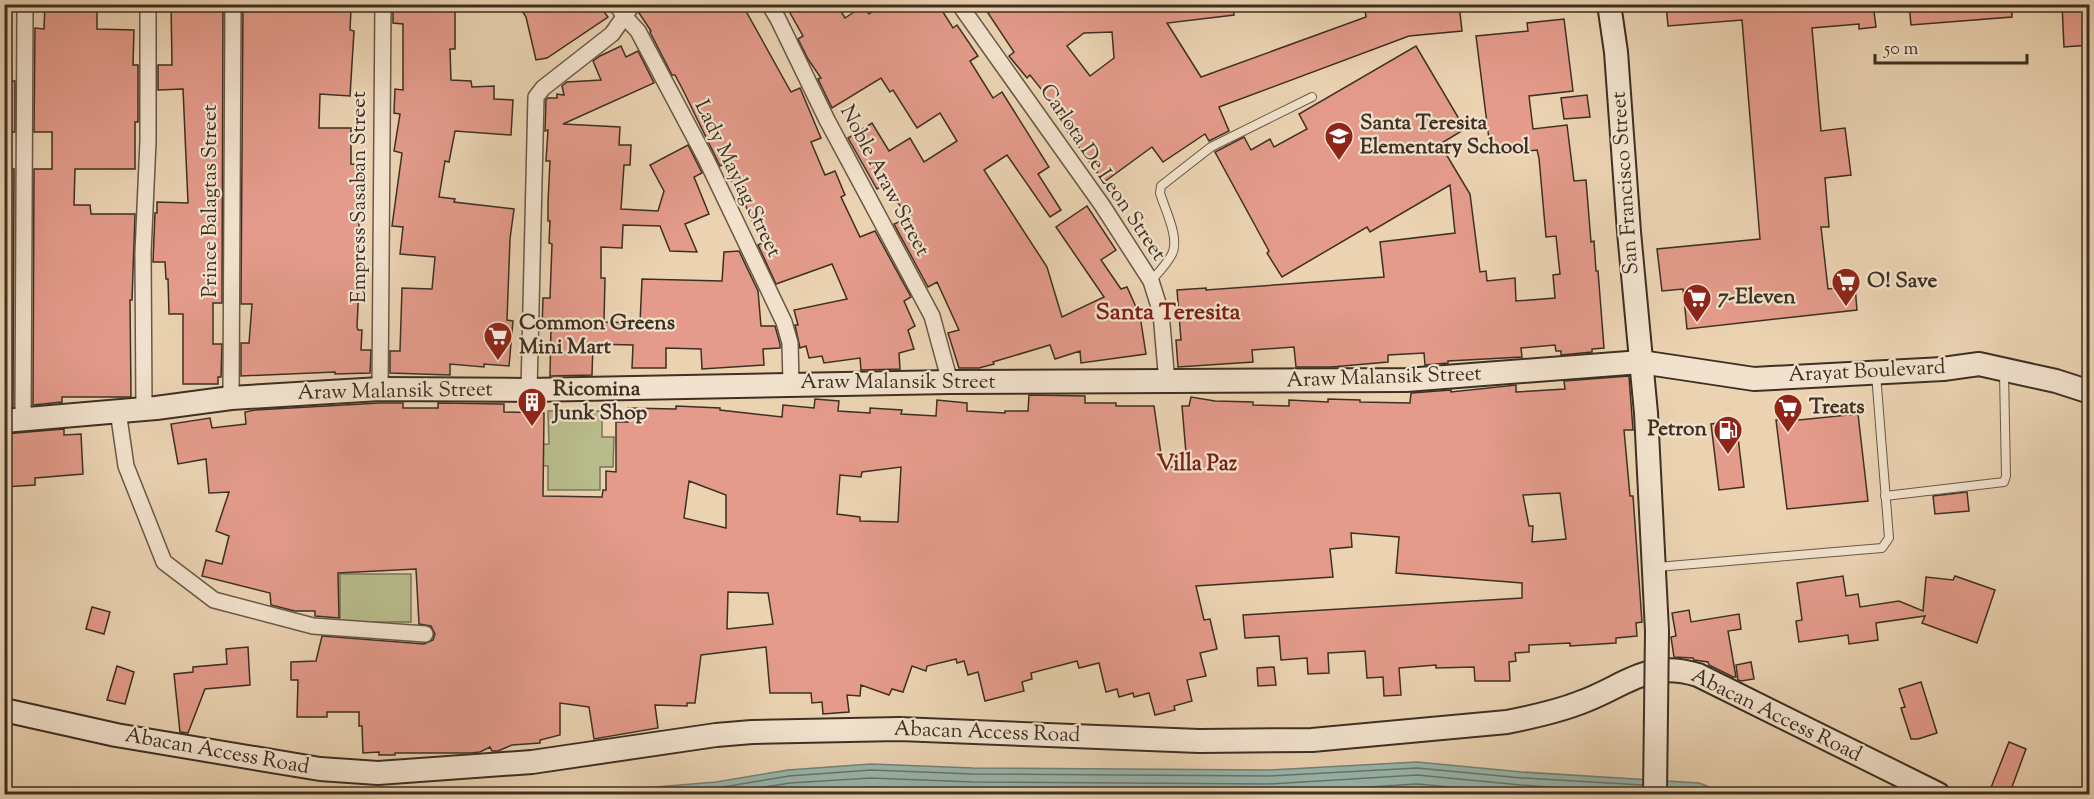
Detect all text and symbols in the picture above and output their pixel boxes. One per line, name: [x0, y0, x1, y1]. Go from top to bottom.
scale bar: [1875, 27, 2026, 65]
text: 50 m: [1883, 37, 1919, 63]
street label: Carlota De Leon Street: [1031, 78, 1173, 268]
street label: San Francisco Street: [1605, 90, 1647, 276]
street label: Empress Sasaban Street: [345, 91, 375, 303]
street label: Lady Maylag Street: [686, 95, 788, 263]
street label: Noble Araw Street: [831, 100, 937, 262]
street label: Prince Balagtas Street: [196, 104, 226, 298]
place label: Santa Teresita Elementary School: [1360, 109, 1530, 163]
school or university icon: Santa Teresita Elementary School: [1323, 120, 1355, 162]
supermarket icon: O! Save: [1830, 266, 1862, 308]
place label: O! Save: [1867, 267, 1937, 297]
supermarket icon: 7-Eleven: [1681, 282, 1713, 324]
place label: 7-Eleven: [1718, 283, 1796, 313]
district label: Santa Teresita: [1095, 296, 1242, 330]
place label: Common Greens Mini Mart: [519, 309, 675, 363]
supermarket icon: Common Greens Mini Mart: [482, 320, 514, 362]
street label: Arayat Boulevard: [1788, 353, 1947, 391]
street label: Araw Malansik Street: [1286, 360, 1482, 396]
street label: Araw Malansik Street: [800, 368, 996, 398]
street label: Araw Malansik Street: [297, 375, 493, 409]
place label: Ricomina Junk Shop: [551, 375, 647, 429]
building icon: Ricomina Junk Shop: [516, 386, 548, 428]
supermarket icon: Treats: [1772, 392, 1804, 434]
place label: Treats: [1809, 393, 1864, 423]
fuel station icon: Petron: [1712, 414, 1744, 456]
place label: Petron: [1647, 415, 1708, 445]
district label: Villa Paz: [1157, 449, 1238, 481]
street label: Abacan Access Road: [1685, 662, 1867, 770]
street label: Abacan Access Road: [893, 715, 1081, 751]
street label: Abacan Access Road: [122, 721, 312, 783]

